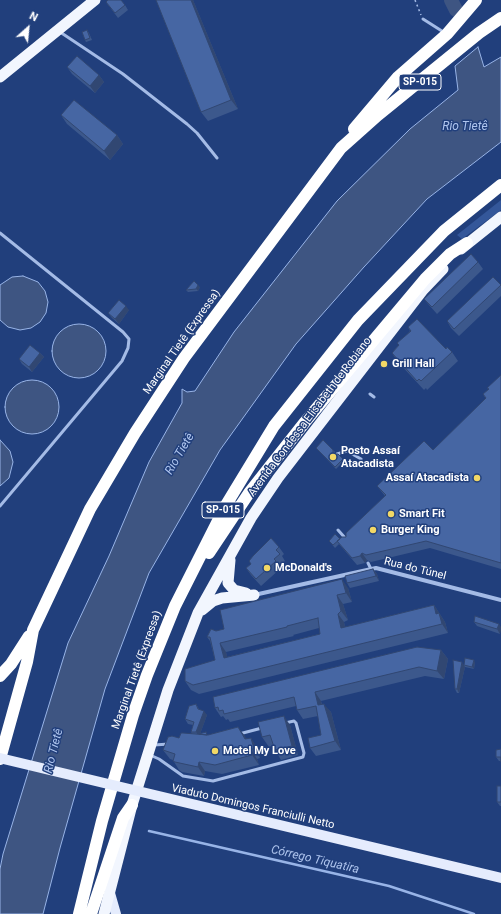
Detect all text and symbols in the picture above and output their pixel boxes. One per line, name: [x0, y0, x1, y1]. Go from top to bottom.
north arrow: [8, 8, 48, 48]
text: N: [27, 9, 40, 24]
road number: SP-015: [399, 74, 441, 90]
water label: Rio Tietê: [442, 120, 488, 134]
street label: Marginal Tietê (Expressa): [141, 287, 223, 397]
street label: Avenida Condessa Elisabeth de Robiano: [246, 335, 374, 499]
place label: Grill Hall: [392, 357, 434, 371]
marker: Grill Hall: [379, 359, 389, 369]
water label: Rio Tietê: [162, 431, 198, 477]
place label: Posto Assaí Atacadista: [341, 444, 400, 470]
marker: Posto Assaí Atacadista: [328, 452, 338, 462]
place label: Assaí Atacadista: [386, 471, 469, 485]
marker: Assaí Atacadista: [472, 473, 482, 483]
road number: SP-015: [202, 502, 244, 518]
place label: Smart Fit: [399, 507, 445, 521]
marker: Smart Fit: [386, 509, 396, 519]
place label: Burger King: [381, 523, 439, 537]
marker: Burger King: [368, 525, 378, 535]
street label: Rua do Túnel: [383, 555, 447, 583]
place label: McDonald's: [275, 561, 332, 575]
marker: McDonald's: [262, 563, 272, 573]
street label: Marginal Tietê (Expressa): [109, 609, 165, 731]
water label: Rio Tietê: [42, 727, 66, 775]
place label: Motel My Love: [223, 744, 296, 758]
marker: Motel My Love: [210, 746, 220, 756]
street label: Viaduto Domingos Franciulli Netto: [170, 782, 336, 832]
water label: Córrego Tiquatira: [269, 843, 361, 877]

